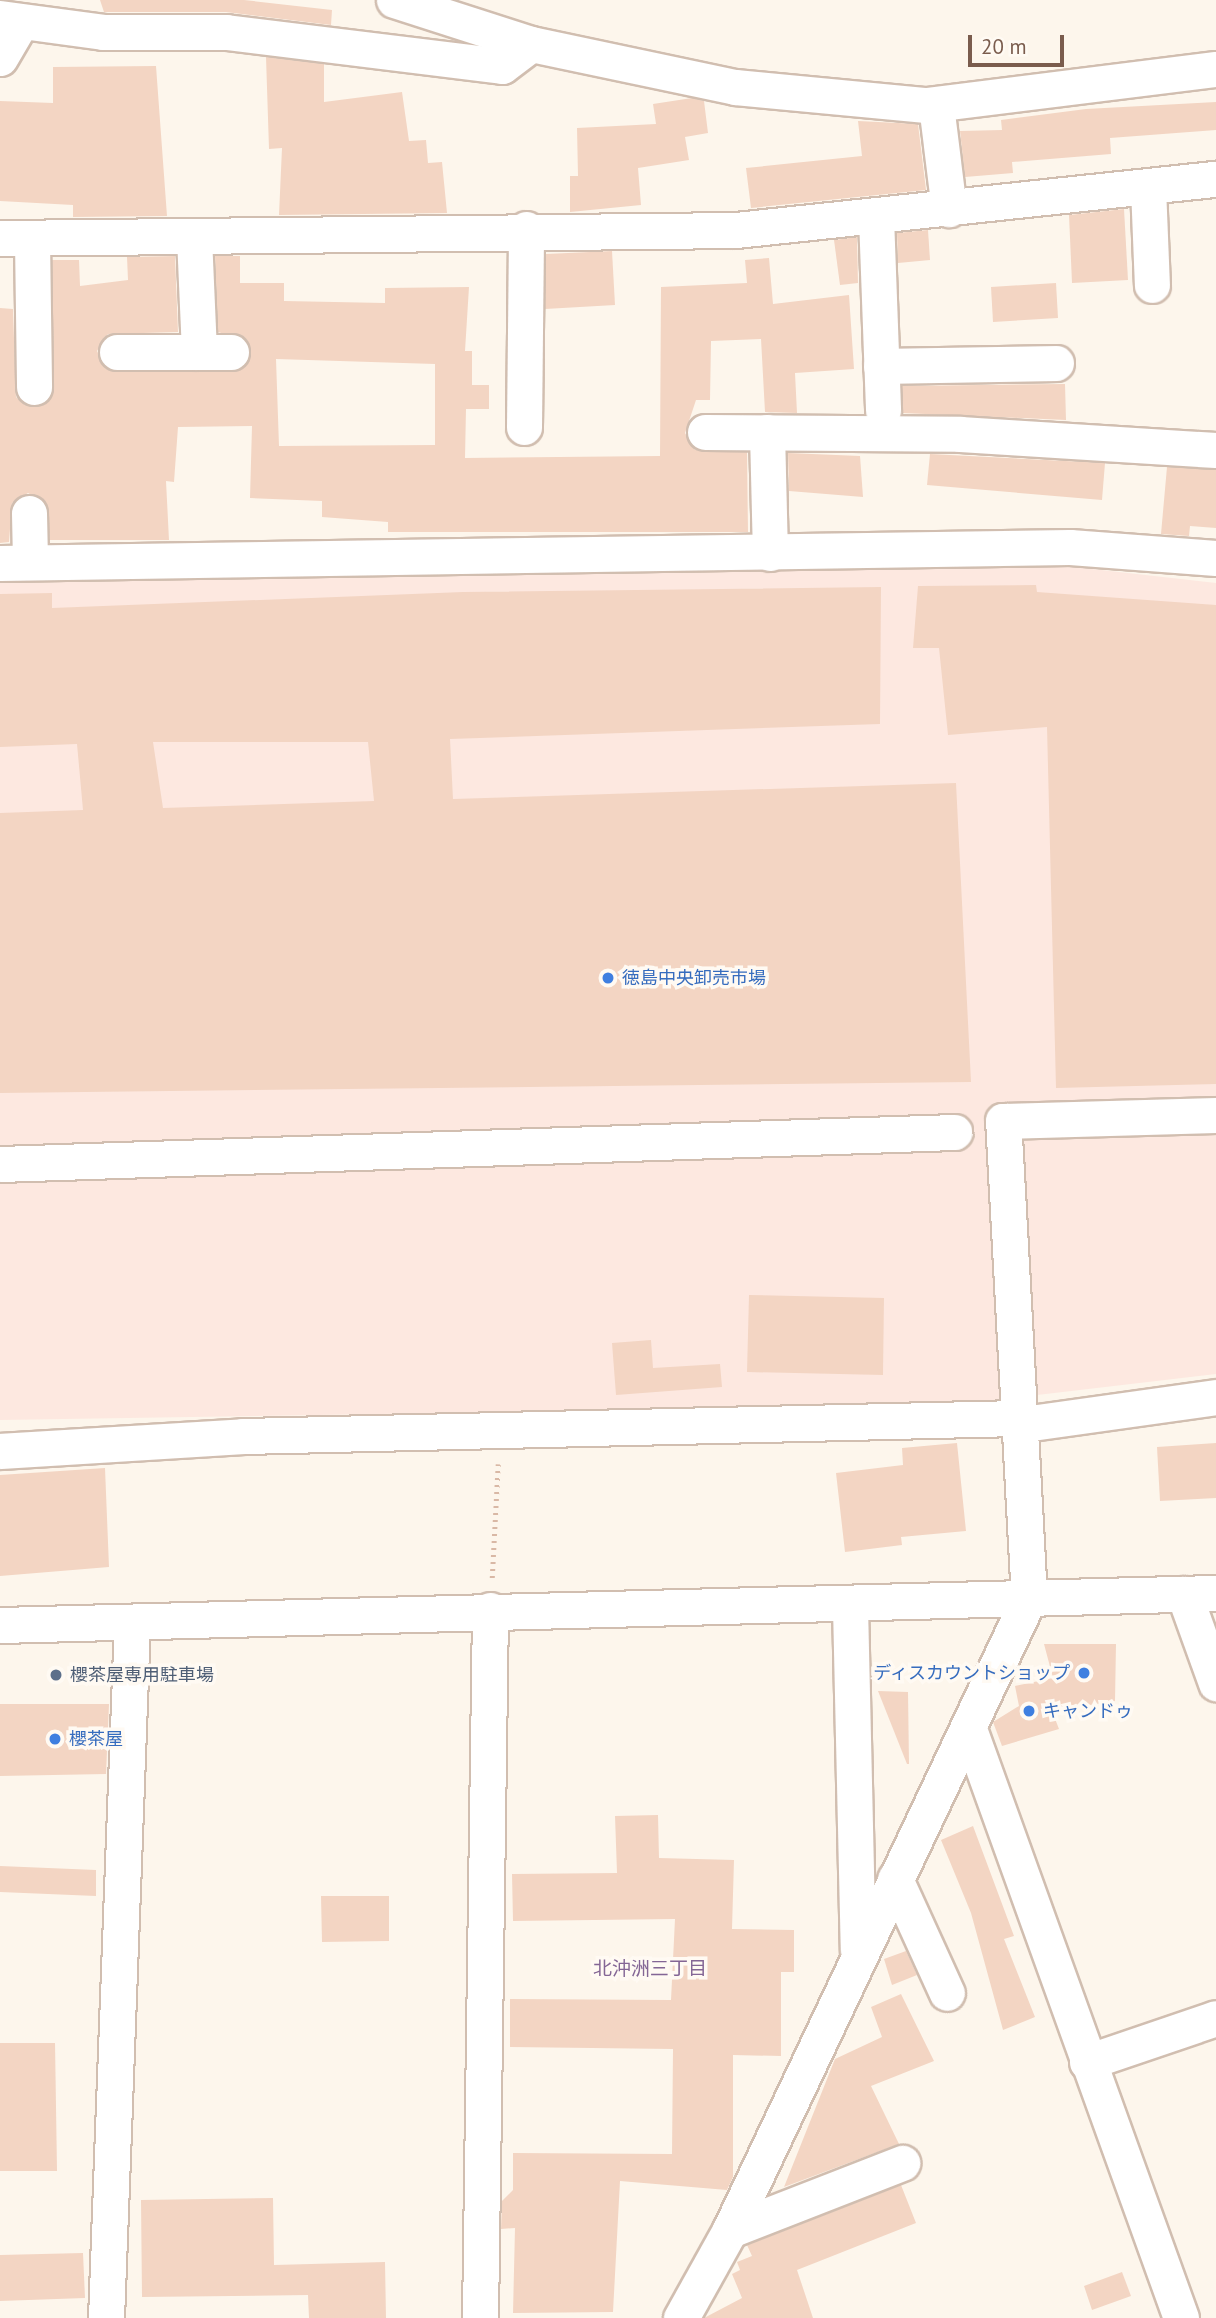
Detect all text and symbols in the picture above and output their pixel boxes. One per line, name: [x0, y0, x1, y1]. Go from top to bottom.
scale bar: [971, 21, 1067, 65]
text: 20 m: [981, 33, 1027, 60]
place label: 徳島中央卸売市場: [622, 967, 766, 989]
marker: 徳島中央卸売市場: [600, 970, 616, 986]
place label: ディスカウントショップ: [872, 1662, 1070, 1684]
place label: 櫻茶屋専用駐車場: [70, 1664, 214, 1686]
marker: ディスカウントショップ: [1076, 1665, 1092, 1681]
marker: 櫻茶屋専用駐車場: [48, 1667, 64, 1683]
place label: キャンドゥ: [1043, 1700, 1133, 1722]
marker: キャンドゥ: [1021, 1703, 1037, 1719]
place label: 櫻茶屋: [69, 1728, 123, 1750]
marker: 櫻茶屋: [47, 1731, 63, 1747]
district label: 北沖洲三丁目: [593, 1958, 707, 1980]

